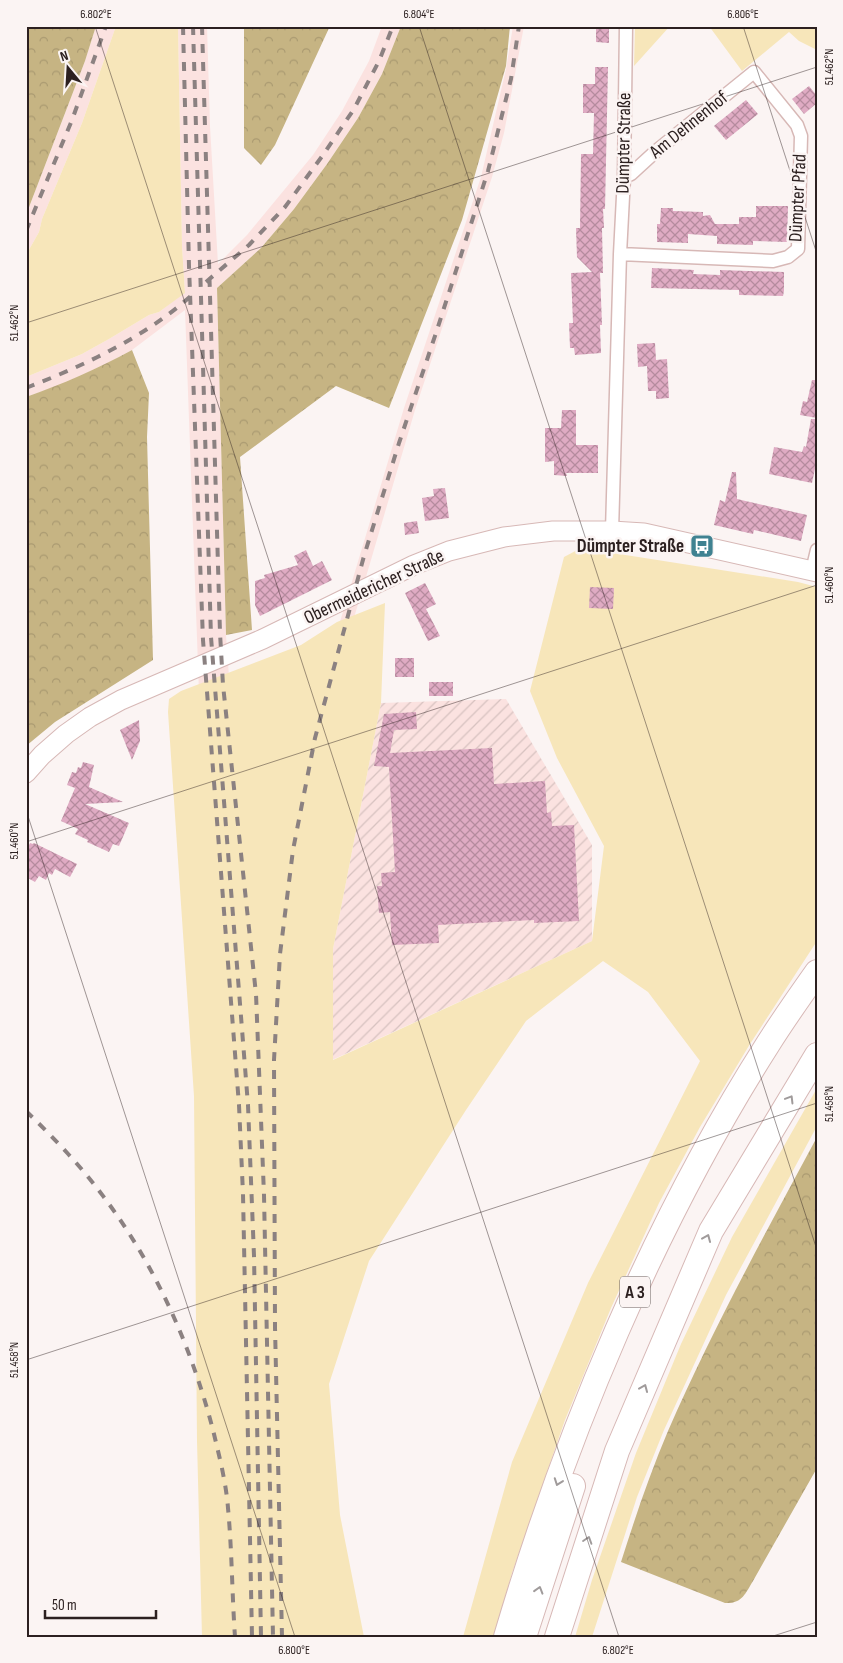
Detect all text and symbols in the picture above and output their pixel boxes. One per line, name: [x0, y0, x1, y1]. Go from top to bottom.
text: 6.802°E: [80, 7, 112, 22]
text: 6.804°E: [404, 7, 434, 22]
text: 6.806°E: [727, 7, 759, 22]
north arrow: [42, 42, 92, 92]
text: N: [58, 47, 70, 65]
text: 51.462°N: [822, 49, 837, 85]
street label: Am Dehnenhof: [644, 86, 733, 164]
street label: Dümpter Straße: [612, 92, 636, 194]
street label: Dümpter Pfad: [784, 154, 812, 242]
text: 51.462°N: [7, 305, 22, 341]
bus stop icon: Dümpter Straße: [689, 533, 715, 559]
place label: Dümpter Straße: [577, 535, 684, 558]
street label: Obermeidericher Straße: [300, 544, 448, 630]
text: 51.460°N: [822, 567, 837, 603]
text: 51.460°N: [7, 823, 22, 859]
text: 51.458°N: [822, 1086, 837, 1122]
one-way arrow: [784, 1095, 794, 1104]
one-way arrow: [701, 1234, 712, 1243]
road number: A 3: [620, 1276, 650, 1308]
text: 51.458°N: [7, 1342, 22, 1378]
one-way arrow: [637, 1384, 648, 1393]
one-way arrow: [554, 1477, 564, 1486]
one-way arrow: [582, 1537, 592, 1545]
one-way arrow: [533, 1586, 543, 1595]
scale bar: [45, 1588, 156, 1620]
text: 50 m: [52, 1596, 77, 1615]
text: 6.800°E: [278, 1643, 310, 1658]
text: 6.802°E: [602, 1643, 634, 1658]

